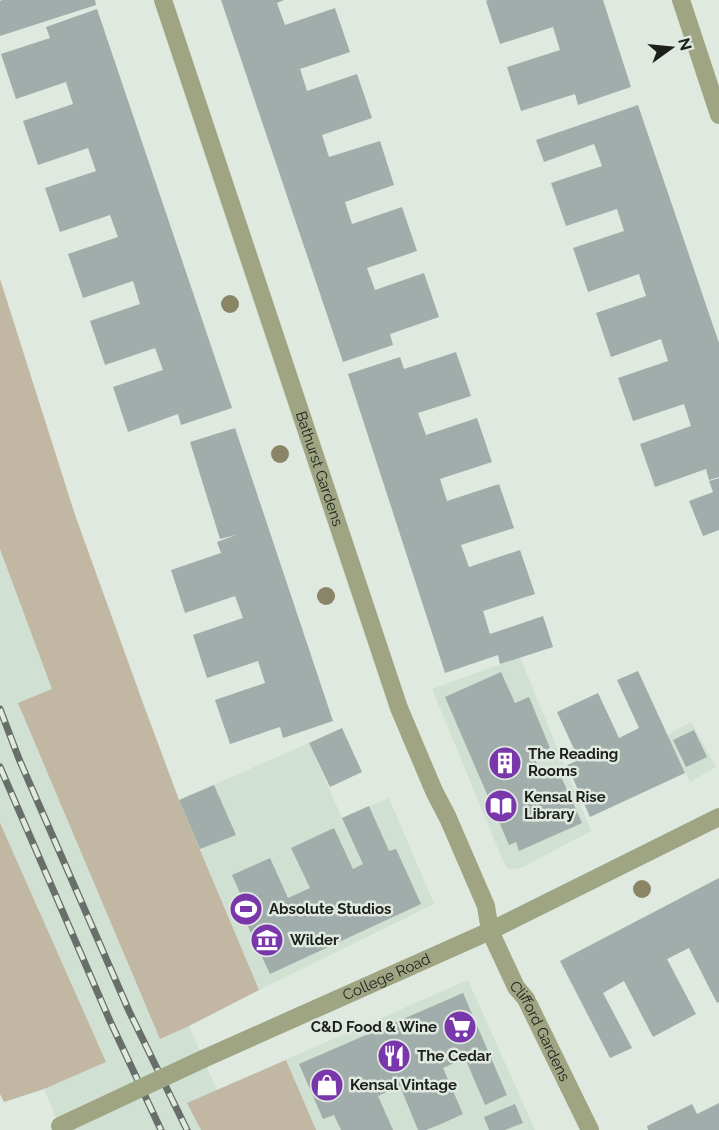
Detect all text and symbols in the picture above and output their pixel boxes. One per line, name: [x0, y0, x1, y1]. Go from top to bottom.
north arrow: [641, 18, 701, 78]
text: N: [674, 36, 696, 53]
street label: Bathurst Gardens: [292, 409, 347, 529]
building icon: The Reading Rooms: [487, 745, 523, 781]
place label: The Reading Rooms: [528, 745, 618, 780]
library icon: Kensal Rise Library: [483, 788, 519, 824]
place label: Kensal Rise Library: [524, 788, 606, 823]
sports icon: Absolute Studios: [228, 891, 264, 927]
place label: Absolute Studios: [269, 900, 391, 918]
museum icon: Wilder: [249, 922, 285, 958]
place label: Wilder: [290, 931, 339, 949]
street label: College Road: [340, 950, 433, 1005]
street label: Clifford Gardens: [506, 978, 574, 1084]
supermarket icon: C&D Food & Wine: [442, 1009, 478, 1045]
place label: C&D Food & Wine: [311, 1018, 437, 1036]
restaurant icon: The Cedar: [376, 1038, 412, 1074]
place label: The Cedar: [417, 1047, 491, 1065]
shop icon: Kensal Vintage: [309, 1067, 345, 1103]
place label: Kensal Vintage: [350, 1076, 457, 1094]

